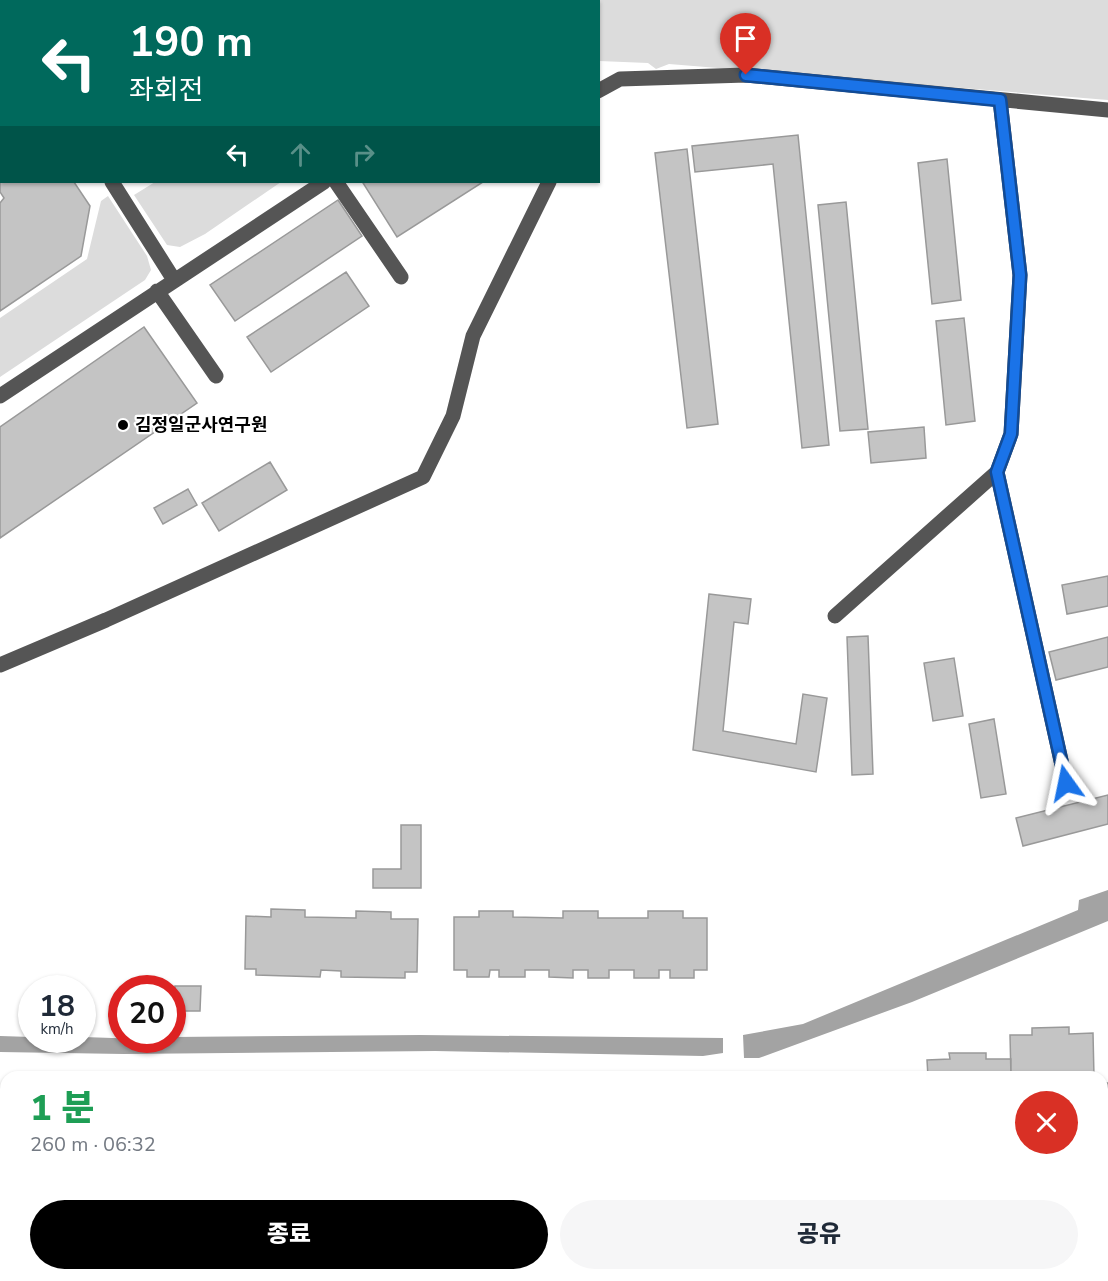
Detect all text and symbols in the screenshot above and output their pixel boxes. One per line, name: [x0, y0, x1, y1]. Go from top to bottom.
pin: [720, 13, 771, 75]
text: 190 m: [129, 14, 253, 71]
icon: arrive: [729, 22, 762, 55]
icon: left: [30, 24, 108, 102]
text: 좌회전: [129, 72, 204, 109]
icon: left: [221, 138, 254, 171]
icon: ahead: [284, 138, 317, 171]
icon: right: [347, 138, 380, 171]
place label: 김정일군사연구원: [135, 413, 267, 437]
marker: 김정일군사연구원: [116, 418, 130, 432]
position arrow: [1034, 751, 1098, 815]
speed limit sign: 20: [108, 975, 186, 1053]
text: 18: [39, 986, 75, 1027]
text: km/h: [40, 1019, 74, 1039]
text: 1 분: [30, 1084, 95, 1133]
button: close: [1015, 1091, 1078, 1154]
text: 260 m · 06:32: [30, 1131, 156, 1158]
button: 종료: [30, 1200, 548, 1269]
button: 공유: [560, 1200, 1078, 1269]

